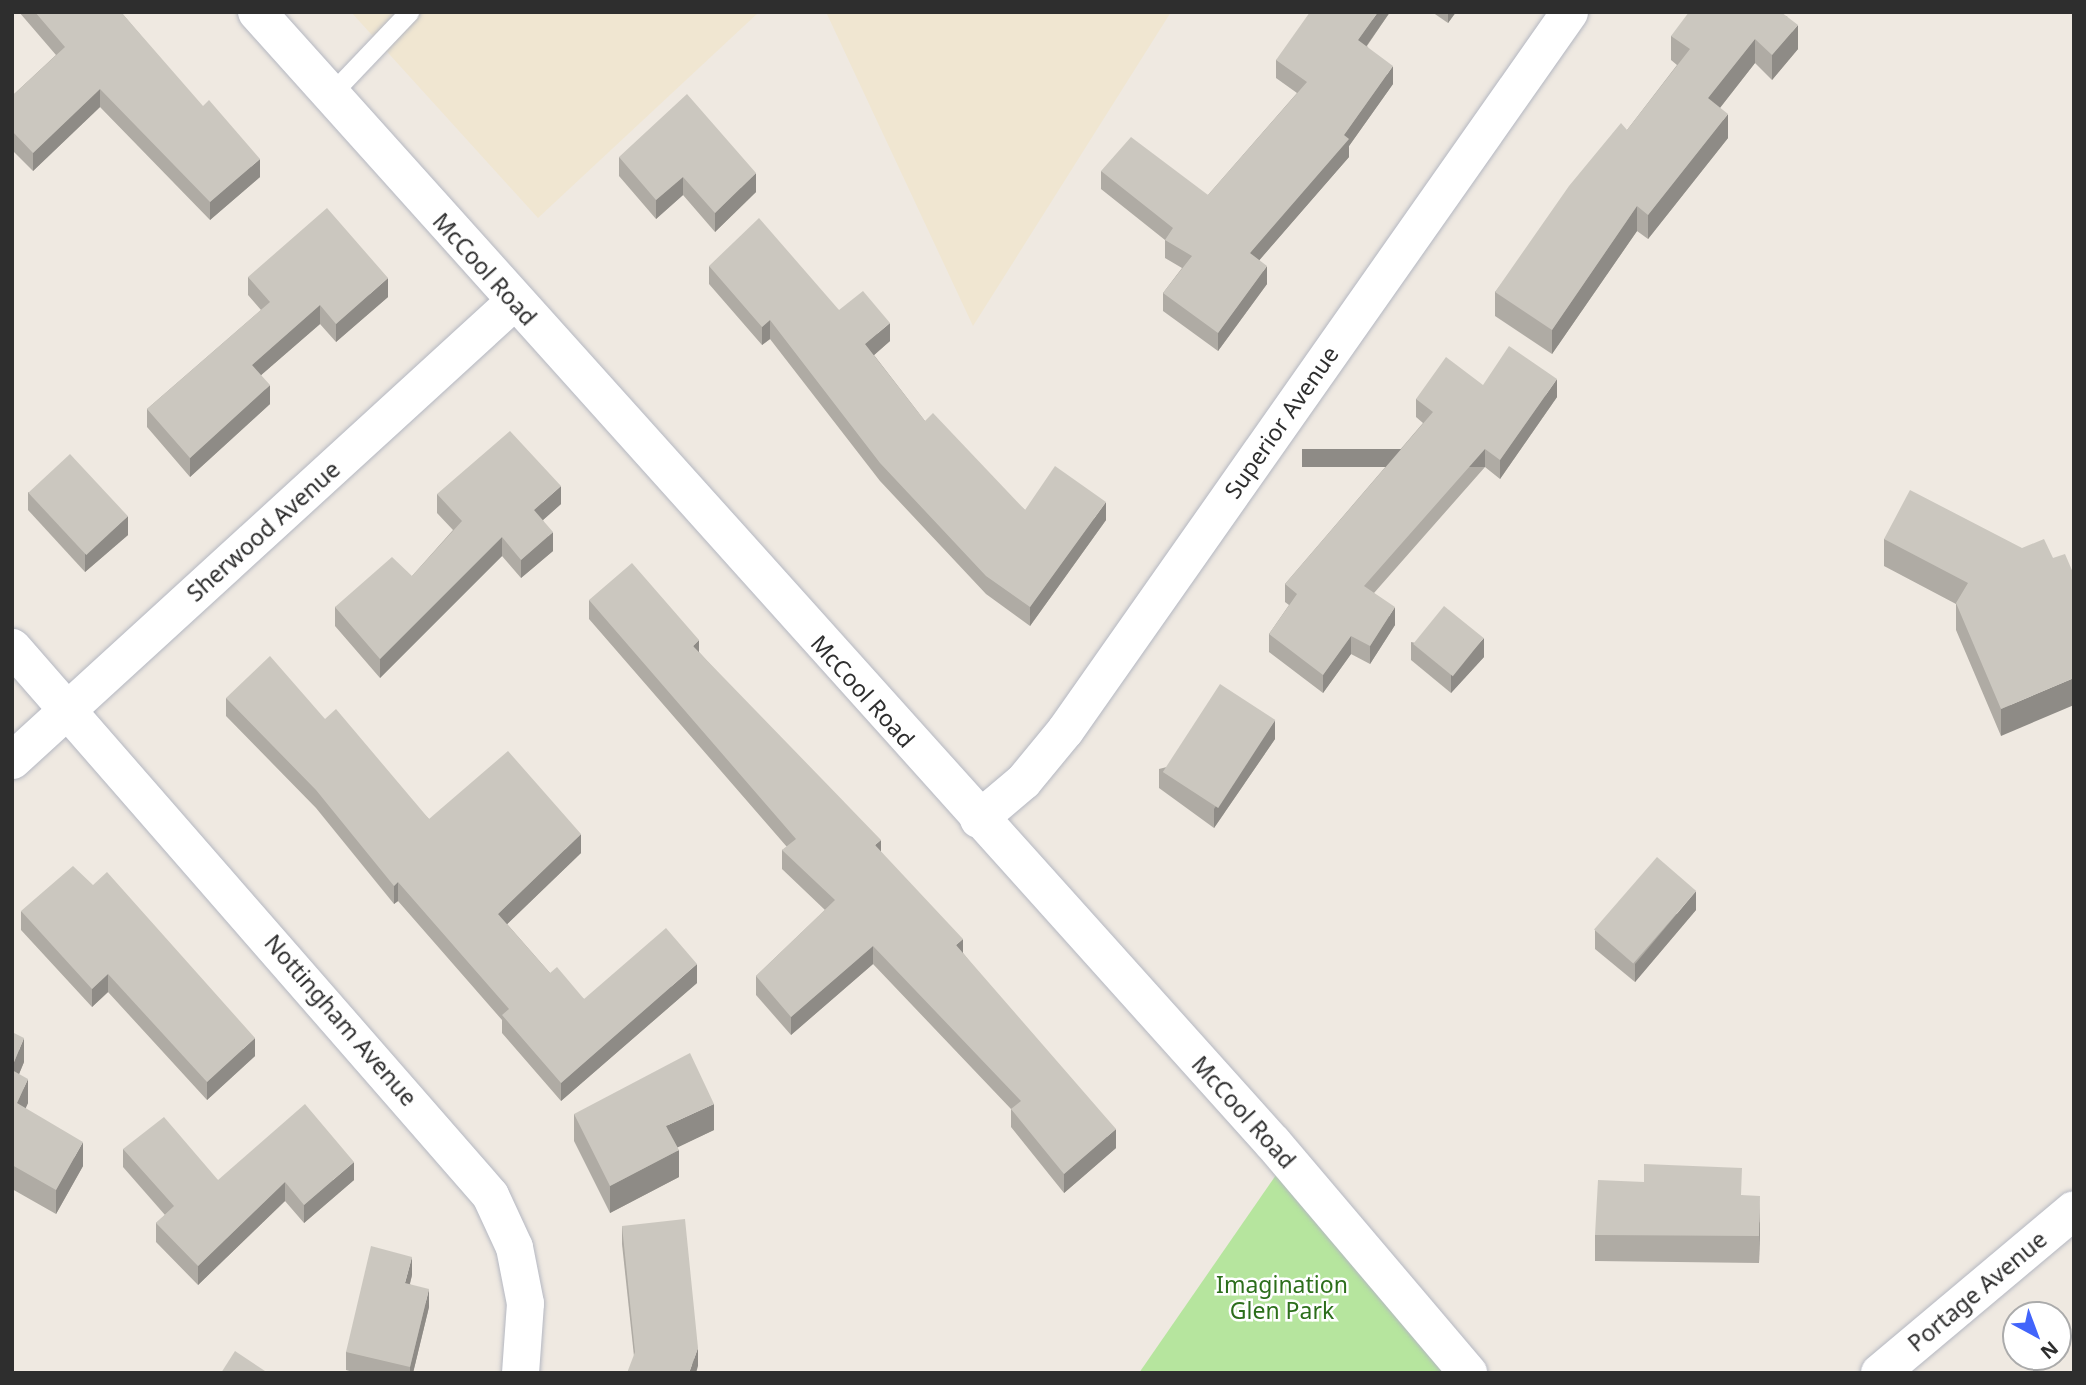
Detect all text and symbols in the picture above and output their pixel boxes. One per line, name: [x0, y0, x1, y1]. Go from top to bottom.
street label: McCool Road: [427, 207, 543, 331]
street label: Superior Avenue: [1218, 341, 1344, 503]
street label: Sherwood Avenue: [181, 455, 345, 607]
street label: McCool Road: [805, 629, 921, 753]
street label: Nottingham Avenue: [259, 929, 423, 1111]
street label: McCool Road: [1186, 1050, 1302, 1174]
street label: Portage Avenue: [1902, 1225, 2052, 1357]
park label: Imagination Glen Park: [1216, 1270, 1348, 1324]
north arrow: [2002, 1301, 2072, 1371]
text: N: [2035, 1335, 2064, 1365]

